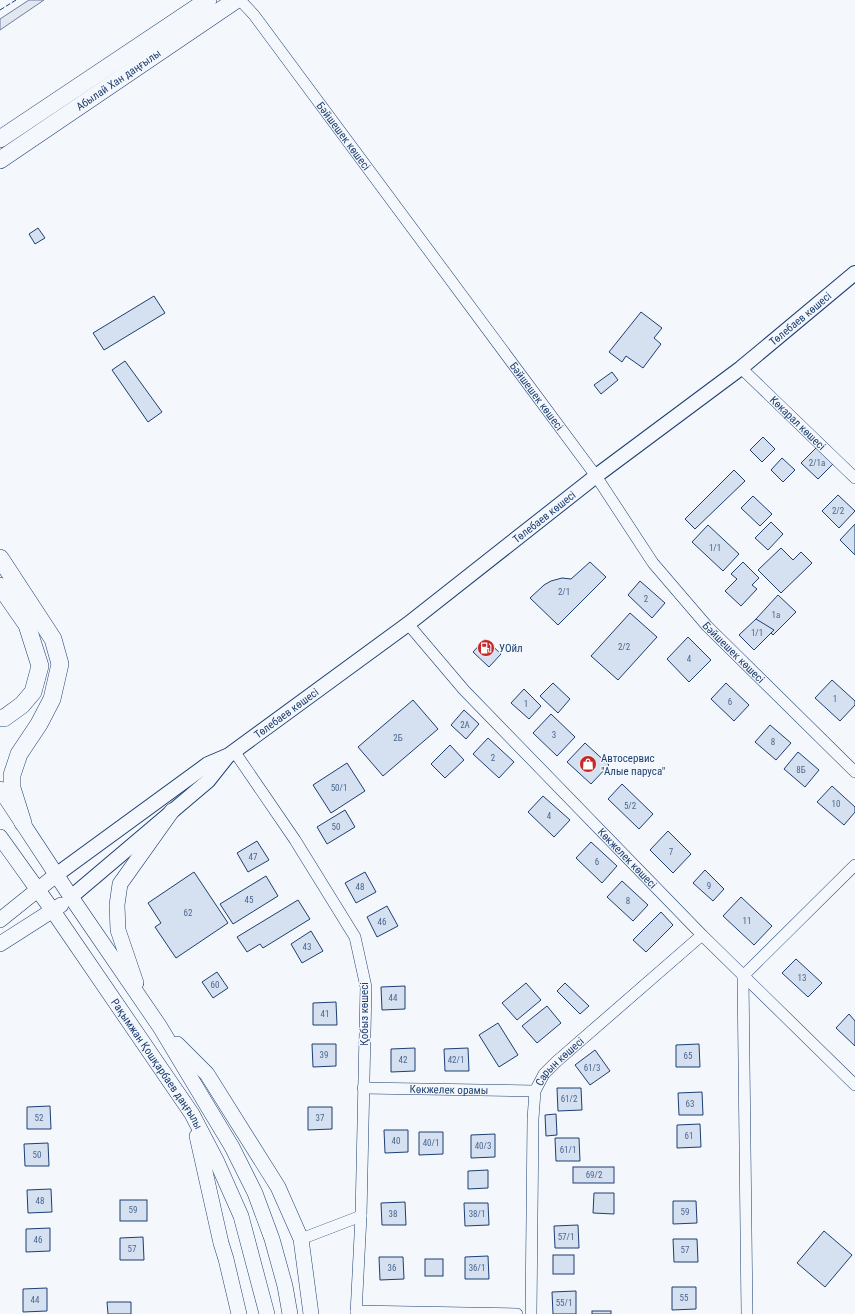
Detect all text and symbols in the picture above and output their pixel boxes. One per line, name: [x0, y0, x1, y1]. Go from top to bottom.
street label: Абылай Хан даңғылы: [74, 47, 163, 113]
street label: Бәйшешек көшесі: [314, 99, 373, 173]
street label: Төлебаев көшесі: [767, 290, 834, 349]
street label: Бәйшешек көшесі: [507, 360, 566, 433]
street label: Көкарал көшесі: [767, 393, 828, 453]
house number: 2/1а: [809, 458, 825, 468]
street label: Төлебаев көшесі: [510, 489, 578, 546]
house number: 2/2: [832, 506, 845, 516]
house number: 1/1: [709, 543, 721, 553]
house number: 2/1: [558, 587, 570, 597]
house number: 2: [644, 594, 649, 604]
house number: 1а: [772, 610, 780, 620]
street label: Бәйшешек көшесі: [700, 620, 767, 686]
house number: 1/1: [751, 628, 763, 638]
fuel station icon: УОйл: [476, 638, 496, 658]
place label: УОйл: [499, 642, 523, 655]
house number: 2/2: [618, 642, 631, 652]
house number: 4: [687, 654, 692, 664]
street label: Төлебаев көшесі: [252, 686, 321, 741]
house number: 1: [833, 694, 837, 704]
house number: 6: [728, 697, 732, 707]
house number: 1: [524, 699, 528, 709]
house number: 2А: [460, 720, 470, 730]
house number: 3: [552, 730, 556, 740]
house number: 2Б: [393, 733, 403, 743]
house number: 8: [771, 737, 775, 747]
place label: Автосервис "Алые паруса": [601, 752, 665, 778]
house number: 2: [491, 753, 496, 763]
shop icon: Автосервис "Алые паруса": [578, 754, 598, 774]
house number: 8Б: [796, 765, 806, 775]
house number: 50/1: [331, 783, 347, 793]
house number: 10: [832, 799, 840, 809]
house number: 5/2: [624, 801, 637, 811]
house number: 4: [547, 811, 552, 821]
house number: 50: [332, 822, 340, 832]
street label: Көкжелек көшесі: [595, 826, 659, 891]
house number: 7: [669, 847, 674, 857]
house number: 47: [249, 852, 258, 862]
house number: 6: [595, 857, 599, 867]
house number: 9: [707, 881, 711, 891]
house number: 48: [356, 882, 364, 892]
house number: 45: [245, 895, 254, 905]
house number: 8: [626, 896, 630, 906]
house number: 62: [184, 908, 193, 918]
house number: 11: [743, 916, 751, 926]
house number: 46: [378, 917, 386, 927]
house number: 43: [303, 942, 311, 952]
house number: 13: [798, 973, 806, 983]
house number: 60: [211, 980, 219, 990]
street label: Қобыз көшесі: [358, 982, 371, 1046]
house number: 44: [389, 993, 398, 1003]
street label: Рақымжан Қошқарбаев даңғылы: [108, 996, 205, 1132]
house number: 41: [321, 1009, 329, 1019]
street label: Сарын көшесі: [533, 1035, 587, 1088]
house number: 39: [320, 1050, 328, 1060]
house number: 65: [684, 1051, 693, 1061]
house number: 42: [399, 1055, 408, 1065]
house number: 42/1: [448, 1055, 464, 1065]
house number: 61/3: [584, 1063, 600, 1073]
street label: Көкжелек орамы: [410, 1083, 488, 1097]
house number: 61/2: [561, 1094, 578, 1104]
house number: 63: [686, 1099, 694, 1109]
house number: 52: [35, 1113, 44, 1123]
house number: 37: [316, 1113, 325, 1123]
house number: 61: [685, 1131, 693, 1141]
house number: 40: [392, 1136, 400, 1146]
house number: 40/1: [423, 1138, 439, 1148]
house number: 40/3: [475, 1141, 491, 1151]
house number: 61/1: [560, 1145, 576, 1155]
house number: 50: [33, 1150, 41, 1160]
house number: 69/2: [586, 1170, 603, 1180]
house number: 48: [36, 1196, 44, 1206]
house number: 59: [129, 1205, 137, 1215]
house number: 59: [681, 1207, 689, 1217]
house number: 38: [389, 1209, 397, 1219]
house number: 38/1: [469, 1209, 485, 1219]
house number: 57/1: [558, 1232, 574, 1242]
house number: 46: [34, 1235, 42, 1245]
house number: 57: [128, 1244, 137, 1254]
house number: 57: [681, 1245, 690, 1255]
house number: 36: [388, 1263, 396, 1273]
house number: 36/1: [469, 1263, 485, 1273]
house number: 55: [680, 1293, 689, 1303]
house number: 44: [31, 1295, 40, 1305]
house number: 55/1: [556, 1298, 572, 1308]

